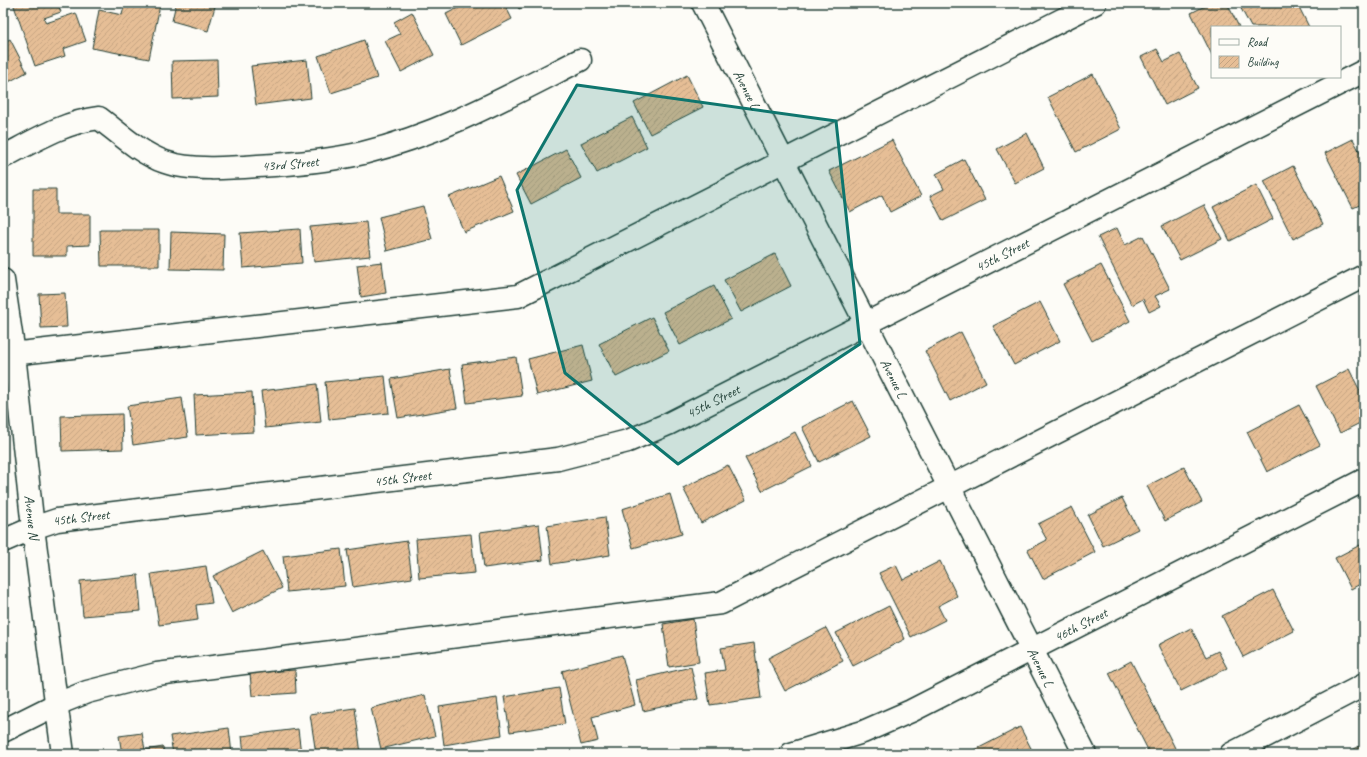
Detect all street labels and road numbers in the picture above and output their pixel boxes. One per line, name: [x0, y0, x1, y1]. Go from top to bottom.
street label: Avenue L: [730, 67, 764, 113]
street label: 43rd Street: [261, 152, 321, 174]
street label: 45th Street: [973, 233, 1033, 275]
street label: Avenue L: [877, 356, 911, 402]
street label: 45th Street: [684, 380, 744, 422]
street label: 45th Street: [373, 466, 433, 490]
street label: Avenue N: [21, 494, 43, 543]
street label: 45th Street: [50, 505, 112, 530]
street label: 46th Street: [1051, 603, 1111, 645]
street label: Avenue L: [1024, 645, 1058, 690]

